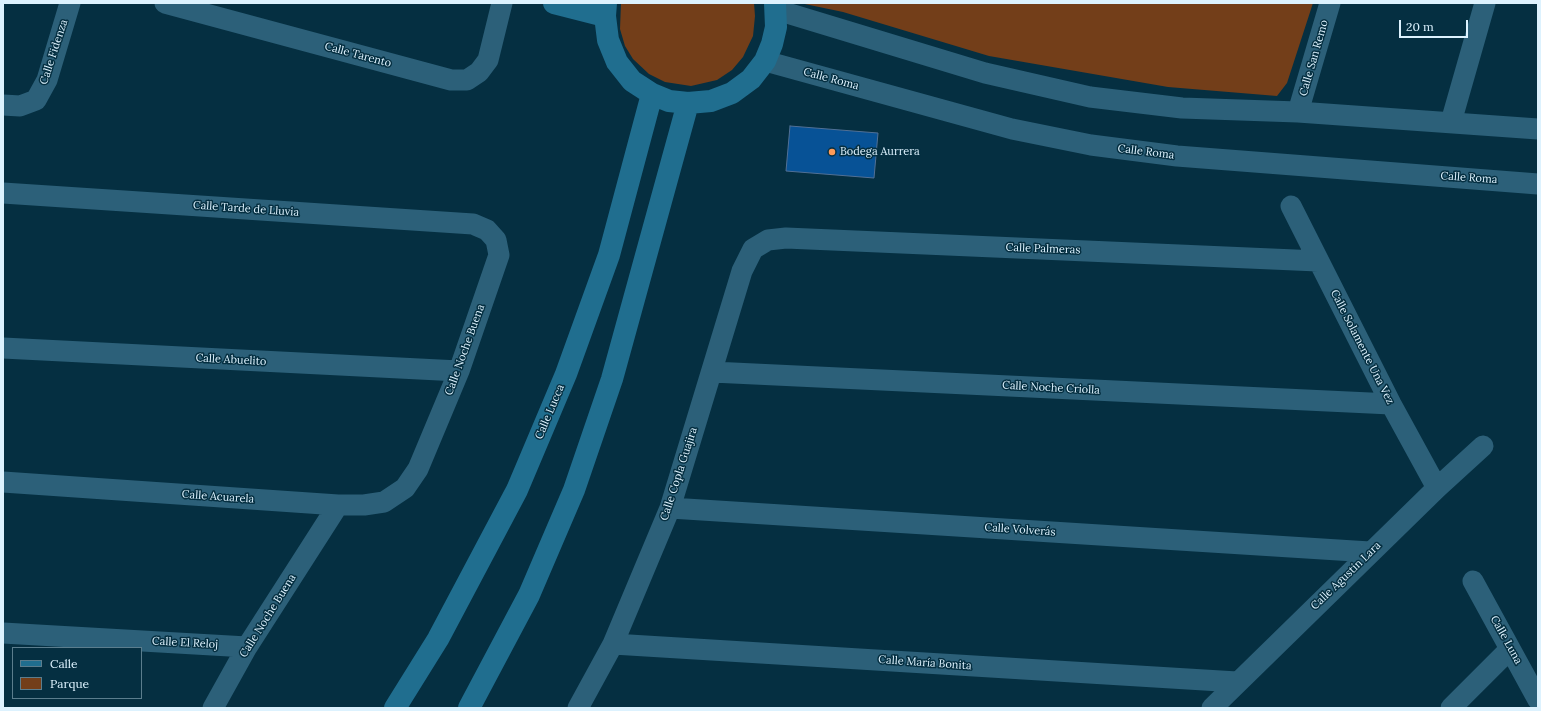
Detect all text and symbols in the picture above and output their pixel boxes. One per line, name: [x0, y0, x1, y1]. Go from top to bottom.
scale bar: [1401, 12, 1470, 38]
street label: Calle Fidenza: [37, 18, 71, 86]
street label: Calle San Remo: [1297, 18, 1331, 98]
text: 20 m: [1406, 19, 1434, 34]
street label: Calle Tarento: [323, 40, 393, 70]
street label: Calle Roma: [802, 65, 860, 93]
street label: Calle Roma: [1117, 142, 1175, 162]
place label: Bodega Aurrera: [840, 145, 920, 159]
marker: Bodega Aurrera: [827, 147, 837, 157]
street label: Calle Roma: [1440, 169, 1498, 187]
street label: Calle Tarde de Lluvia: [192, 199, 300, 219]
street label: Calle Palmeras: [1005, 241, 1081, 257]
street label: Calle Solamente Una Vez: [1327, 287, 1397, 407]
street label: Calle Noche Buena: [442, 303, 488, 397]
street label: Calle Abuelito: [195, 352, 267, 368]
street label: Calle Noche Criolla: [1002, 379, 1100, 397]
street label: Calle Lucca: [533, 383, 567, 441]
street label: Calle Copla Guajira: [658, 426, 700, 522]
street label: Calle Acuarela: [181, 488, 255, 506]
street label: Calle Volverás: [984, 521, 1056, 539]
street label: Calle Agustín Lara: [1308, 539, 1384, 613]
street label: Calle Noche Buena: [237, 572, 299, 660]
street label: Calle Luna: [1487, 613, 1525, 667]
street label: Calle El Reloj: [152, 635, 218, 651]
legend: [12, 647, 142, 699]
street label: Calle María Bonita: [878, 653, 972, 673]
text: Calle: [50, 656, 78, 671]
text: Parque: [50, 676, 89, 691]

